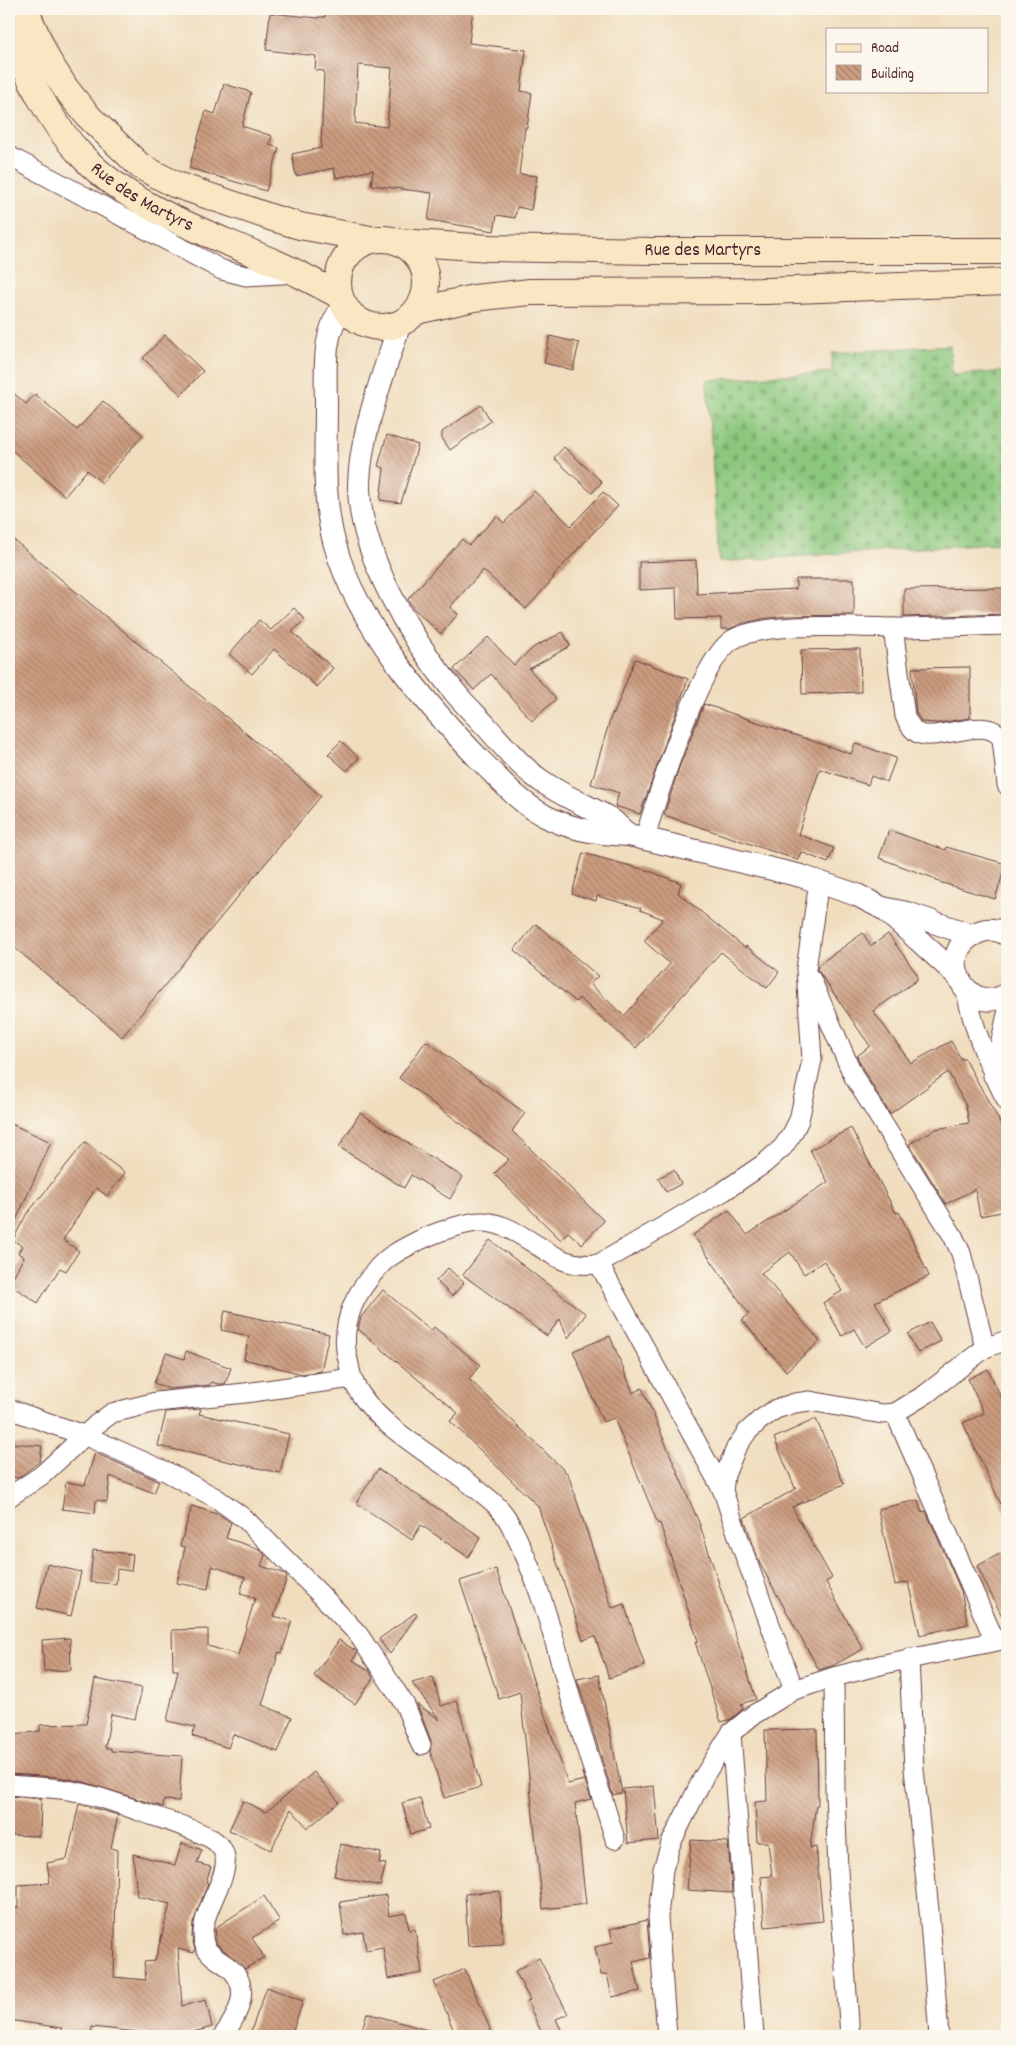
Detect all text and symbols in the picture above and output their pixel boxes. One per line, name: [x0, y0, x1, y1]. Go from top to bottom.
legend: [826, 28, 988, 92]
text: Road: [871, 38, 899, 60]
text: Building: [871, 64, 914, 86]
street label: Rue des Martyrs: [84, 156, 198, 239]
street label: Rue des Martyrs: [644, 237, 761, 265]

